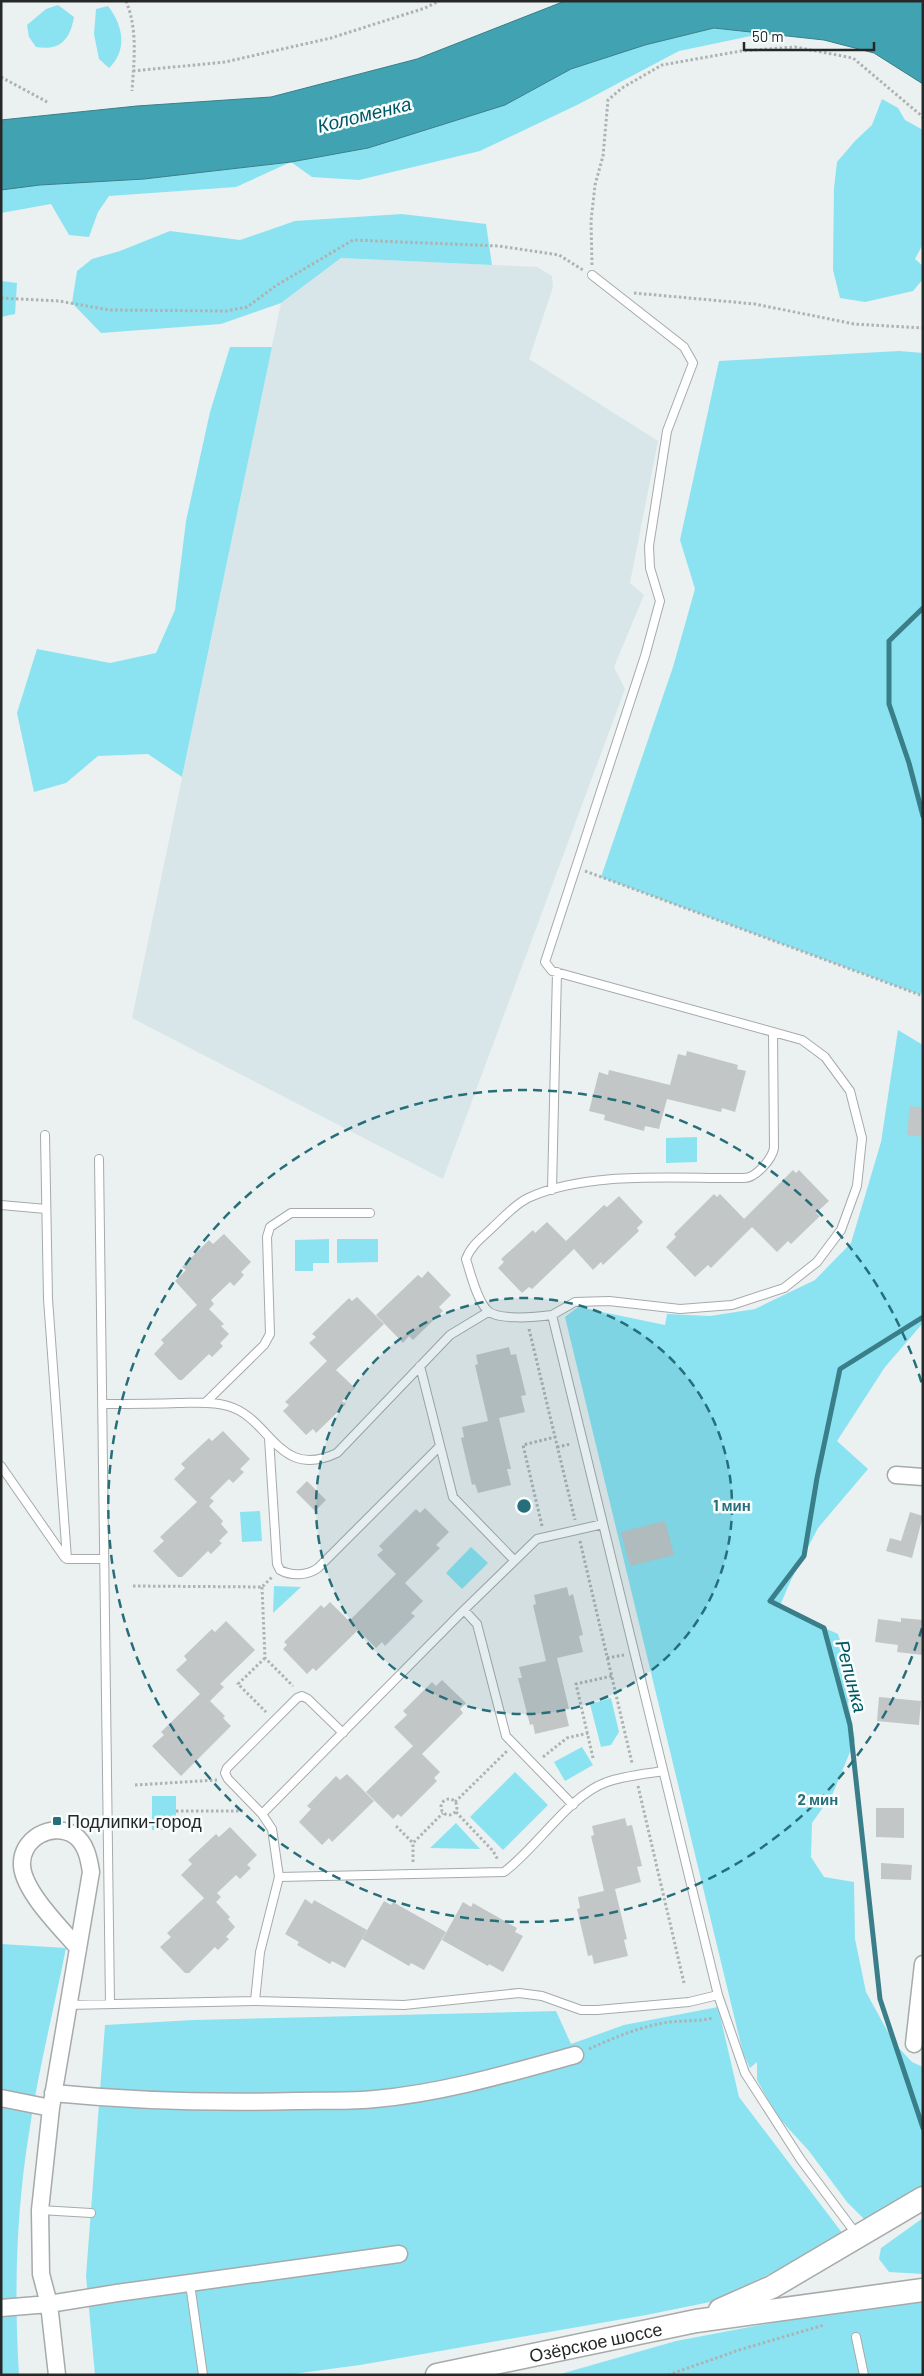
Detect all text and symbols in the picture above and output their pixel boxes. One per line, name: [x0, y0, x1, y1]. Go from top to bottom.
scale bar: [744, 20, 874, 52]
text: 50 m: [752, 27, 784, 45]
water label: Коломенка: [315, 91, 413, 137]
text: 1 мин: [713, 1496, 751, 1514]
centre of rings: [515, 1497, 533, 1515]
water label: Репинка: [831, 1637, 873, 1715]
text: 2 мин: [798, 1790, 838, 1808]
place label: Подлипки-город: [67, 1810, 202, 1832]
marker: Подлипки-город: [51, 1815, 63, 1827]
street label: Озёрское шоссе: [527, 2317, 664, 2367]

